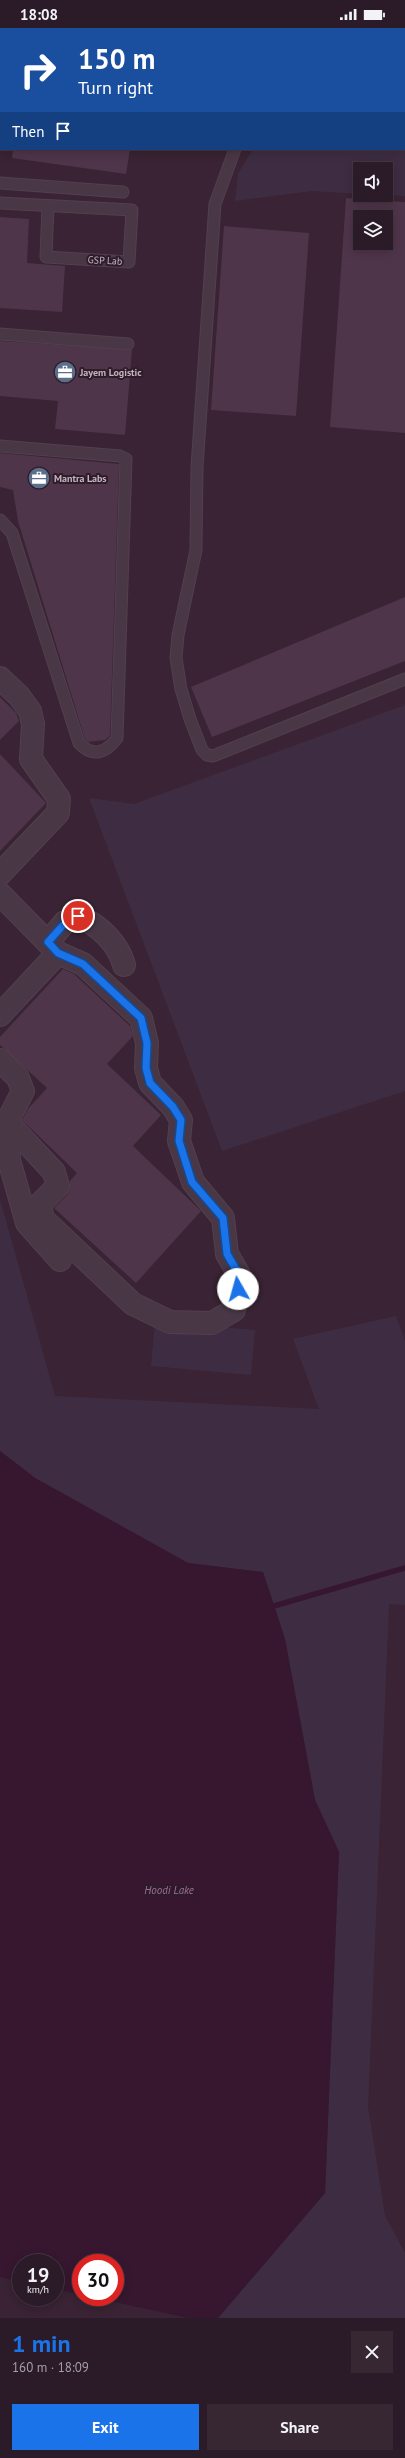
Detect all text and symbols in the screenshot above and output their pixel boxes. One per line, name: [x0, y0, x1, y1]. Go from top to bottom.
text: 18:08: [20, 5, 58, 24]
text: 150 m: [78, 40, 155, 77]
icon: right: [12, 44, 64, 96]
text: Turn right: [78, 76, 153, 99]
icon: arrive: [52, 120, 74, 142]
text: Then: [12, 122, 44, 141]
map controls: [353, 162, 393, 250]
button: sound: [353, 162, 393, 202]
button: layers: [353, 210, 393, 250]
street label: GSP Lab: [87, 253, 123, 268]
office icon: Jayem Logistic: [52, 359, 78, 385]
place label: Jayem Logistic: [79, 366, 142, 379]
office icon: Mantra Labs: [26, 465, 52, 491]
place label: Mantra Labs: [54, 472, 107, 485]
pin: [61, 899, 95, 933]
icon: arrive: [67, 905, 89, 927]
position arrow: [217, 1268, 259, 1310]
water label: Hoodi Lake: [144, 1883, 194, 1897]
speed limit sign: 30: [72, 2254, 124, 2306]
text: 19: [27, 2262, 49, 2288]
text: km/h: [27, 2283, 49, 2296]
text: 1 min: [12, 2328, 71, 2359]
button: close: [351, 2331, 393, 2373]
text: 160 m · 18:09: [12, 2359, 89, 2376]
button: Exit: [12, 2404, 199, 2450]
button: Share: [207, 2404, 393, 2450]

